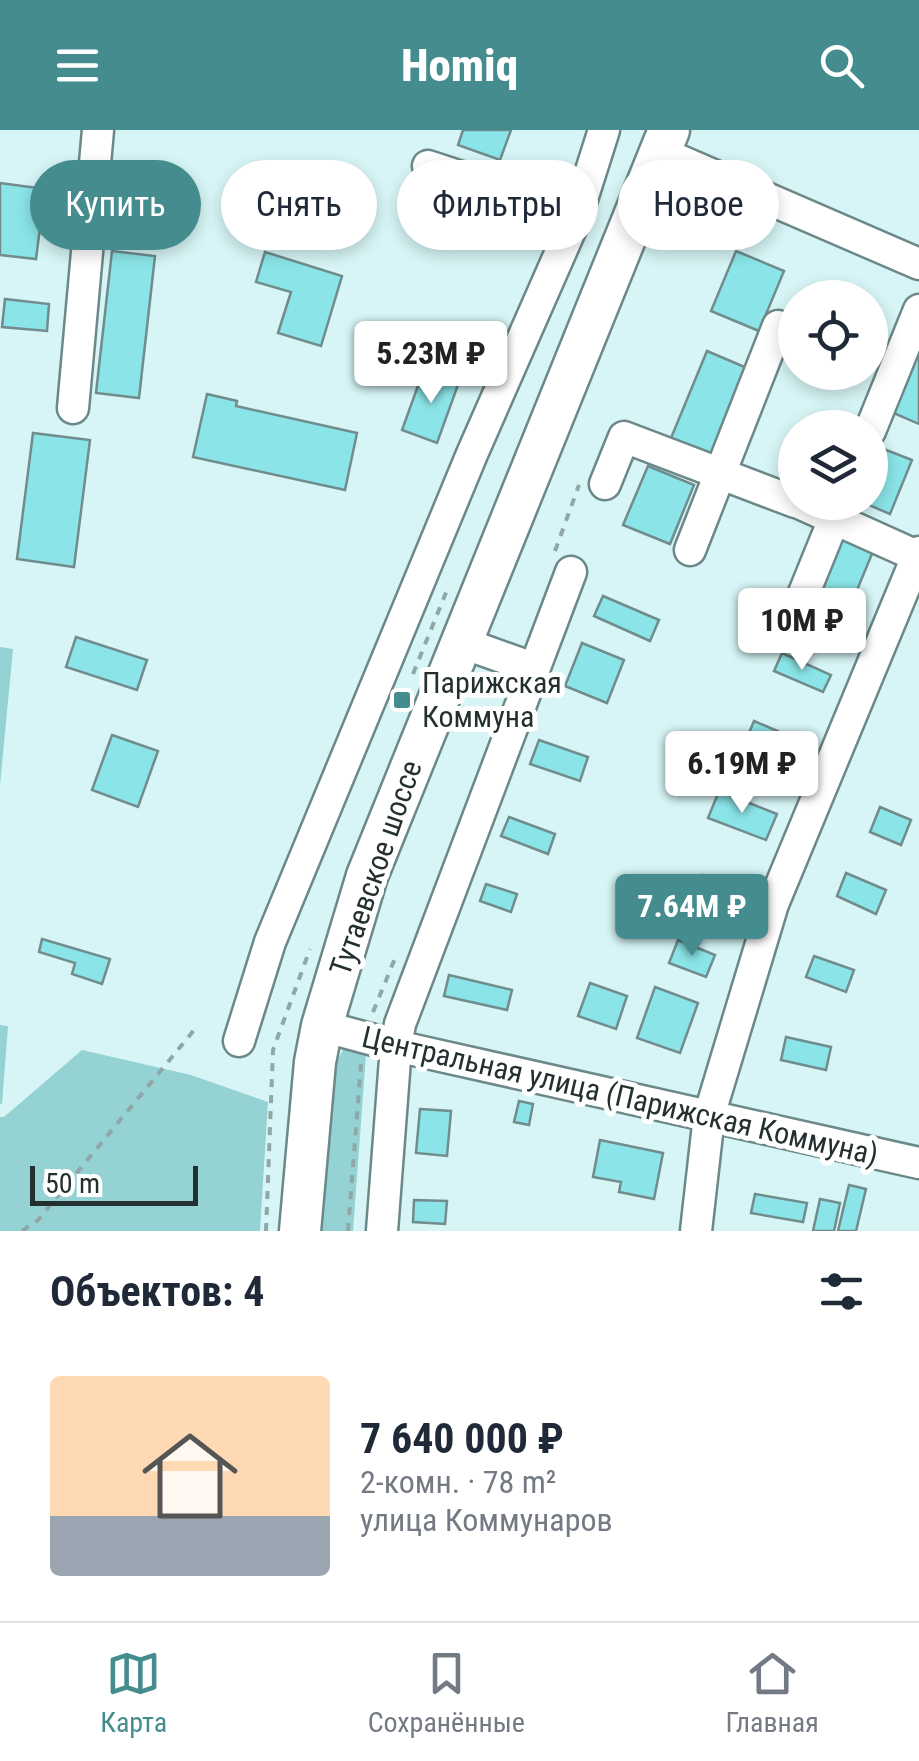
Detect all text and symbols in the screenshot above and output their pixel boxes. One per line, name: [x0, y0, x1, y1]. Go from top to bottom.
icon: menu: [50, 38, 105, 93]
icon: search: [814, 38, 869, 93]
text: Homiq: [401, 39, 518, 92]
chip: Купить: [30, 160, 201, 250]
chip: Снять: [221, 160, 377, 250]
chip: Фильтры: [397, 160, 598, 250]
chip: Новое: [618, 160, 779, 250]
map controls: [778, 280, 888, 520]
button: locate: [778, 280, 888, 390]
pin: 5.23M ₽: [339, 321, 523, 406]
text: 5.23M ₽: [376, 334, 486, 372]
button: layers: [778, 410, 888, 520]
pin: 10M ₽: [732, 588, 872, 673]
text: 10M ₽: [760, 601, 844, 639]
place label: Парижская Коммуна: [422, 665, 562, 734]
marker: Парижская Коммуна: [391, 689, 413, 711]
pin: 6.19M ₽: [650, 731, 834, 816]
text: 6.19M ₽: [687, 744, 797, 782]
street label: Тутаевское шоссе: [322, 756, 429, 980]
pin: 7.64M ₽: [600, 874, 784, 959]
text: 7.64M ₽: [637, 887, 747, 925]
street label: Центральная улица (Парижская Коммуна): [359, 1019, 882, 1172]
scale bar: [30, 1161, 198, 1206]
text: 50 m: [45, 1167, 100, 1200]
icon: filters: [814, 1264, 869, 1319]
text: Объектов: 4: [50, 1267, 264, 1316]
text: 7 640 000 ₽: [360, 1414, 564, 1463]
icon: home: [130, 1416, 250, 1536]
text: 2-комн. · 78 m²: [360, 1463, 556, 1501]
text: улица Коммунаров: [360, 1501, 613, 1539]
tab: Карта: [100, 1646, 167, 1739]
tab: Сохранённые: [368, 1646, 525, 1739]
tab: Главная: [725, 1646, 819, 1739]

